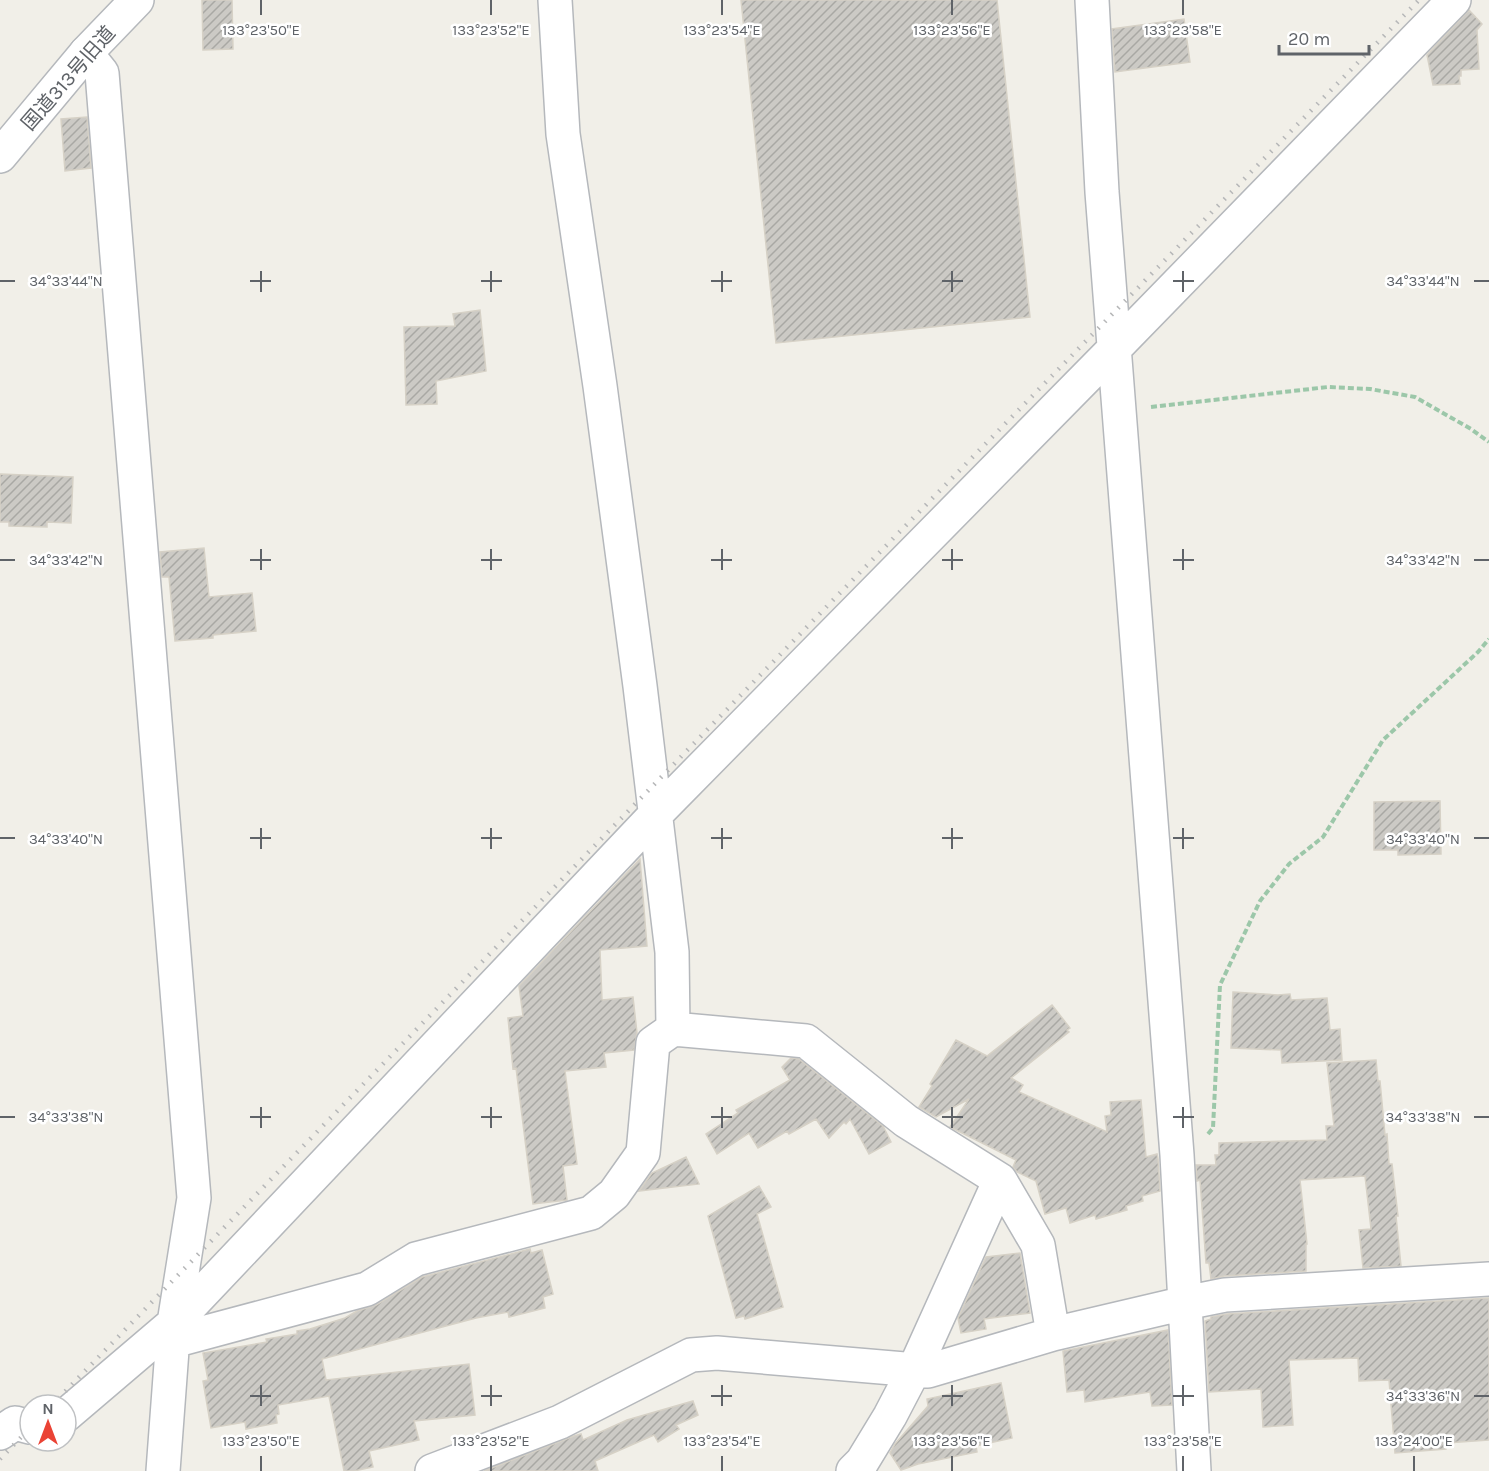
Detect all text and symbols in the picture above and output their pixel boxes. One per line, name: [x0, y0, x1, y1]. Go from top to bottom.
scale bar: [1279, 18, 1369, 56]
text: 133°23'50"E: [222, 21, 300, 39]
text: 133°23'52"E: [452, 21, 530, 39]
text: 133°23'54"E: [683, 21, 761, 39]
text: 133°23'56"E: [913, 21, 991, 39]
text: 133°23'58"E: [1144, 21, 1222, 39]
street label: 国道313号旧道: [17, 22, 120, 135]
text: 20 m: [1288, 28, 1330, 50]
text: 34°33'44"N: [29, 272, 103, 290]
text: 34°33'44"N: [1386, 272, 1460, 290]
text: 34°33'42"N: [29, 551, 103, 569]
text: 34°33'42"N: [1386, 551, 1460, 569]
text: 34°33'40"N: [29, 830, 103, 848]
text: 34°33'40"N: [1386, 830, 1460, 848]
text: 34°33'38"N: [29, 1108, 104, 1126]
text: 34°33'38"N: [1386, 1108, 1461, 1126]
text: 34°33'36"N: [1386, 1387, 1460, 1405]
north arrow: [18, 1393, 78, 1453]
text: N: [42, 1399, 54, 1418]
text: 133°23'50"E: [222, 1432, 300, 1450]
text: 133°23'52"E: [452, 1432, 530, 1450]
text: 133°23'54"E: [683, 1432, 761, 1450]
text: 133°23'56"E: [913, 1432, 991, 1450]
text: 133°23'58"E: [1144, 1432, 1222, 1450]
text: 133°24'00"E: [1375, 1432, 1453, 1450]

